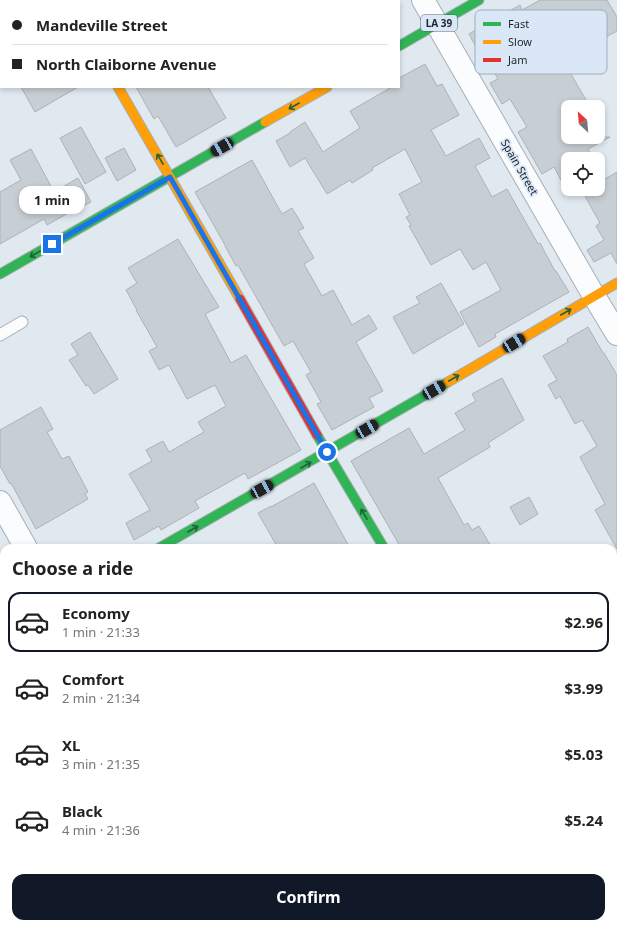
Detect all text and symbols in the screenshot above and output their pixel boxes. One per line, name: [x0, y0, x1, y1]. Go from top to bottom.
legend: [475, 10, 607, 74]
text: Mandeville Street: [36, 15, 167, 35]
road number: LA 39: [421, 15, 457, 31]
text: Fast: [508, 16, 529, 31]
text: Slow: [508, 34, 532, 49]
text: Jam: [507, 52, 527, 67]
text: North Claiborne Avenue: [36, 54, 217, 74]
north arrow: [561, 100, 605, 144]
map controls: [561, 100, 605, 196]
one-way arrow: [288, 103, 300, 111]
car: [209, 136, 235, 158]
street label: Spain Street: [498, 136, 542, 198]
button: locate: [561, 152, 605, 196]
one-way arrow: [155, 153, 163, 165]
callout: 1 min: [19, 186, 85, 214]
text: 1 min: [34, 191, 70, 209]
route end: [43, 235, 61, 253]
one-way arrow: [29, 251, 41, 259]
one-way arrow: [560, 308, 572, 316]
car: [501, 332, 527, 354]
one-way arrow: [448, 373, 460, 381]
car: [421, 379, 447, 401]
car: [354, 418, 380, 440]
route start: [318, 443, 336, 461]
one-way arrow: [300, 460, 312, 468]
car: [249, 478, 275, 500]
one-way arrow: [360, 509, 368, 521]
one-way arrow: [187, 524, 199, 532]
text: Choose a ride: [12, 556, 133, 580]
text: Economy: [62, 603, 130, 623]
icon: car: [14, 604, 50, 640]
text: $2.96: [564, 612, 603, 632]
text: 1 min · 21:33: [62, 623, 140, 641]
text: Comfort: [62, 669, 124, 689]
icon: car: [14, 670, 50, 706]
text: $3.99: [564, 678, 603, 698]
text: 2 min · 21:34: [62, 689, 140, 707]
text: XL: [62, 735, 80, 755]
icon: car: [14, 736, 50, 772]
text: $5.03: [564, 744, 603, 764]
text: 3 min · 21:35: [62, 755, 140, 773]
text: Black: [62, 801, 102, 821]
icon: car: [14, 802, 50, 838]
text: $5.24: [564, 810, 603, 830]
text: 4 min · 21:36: [62, 821, 140, 839]
button: Confirm: [12, 874, 605, 920]

